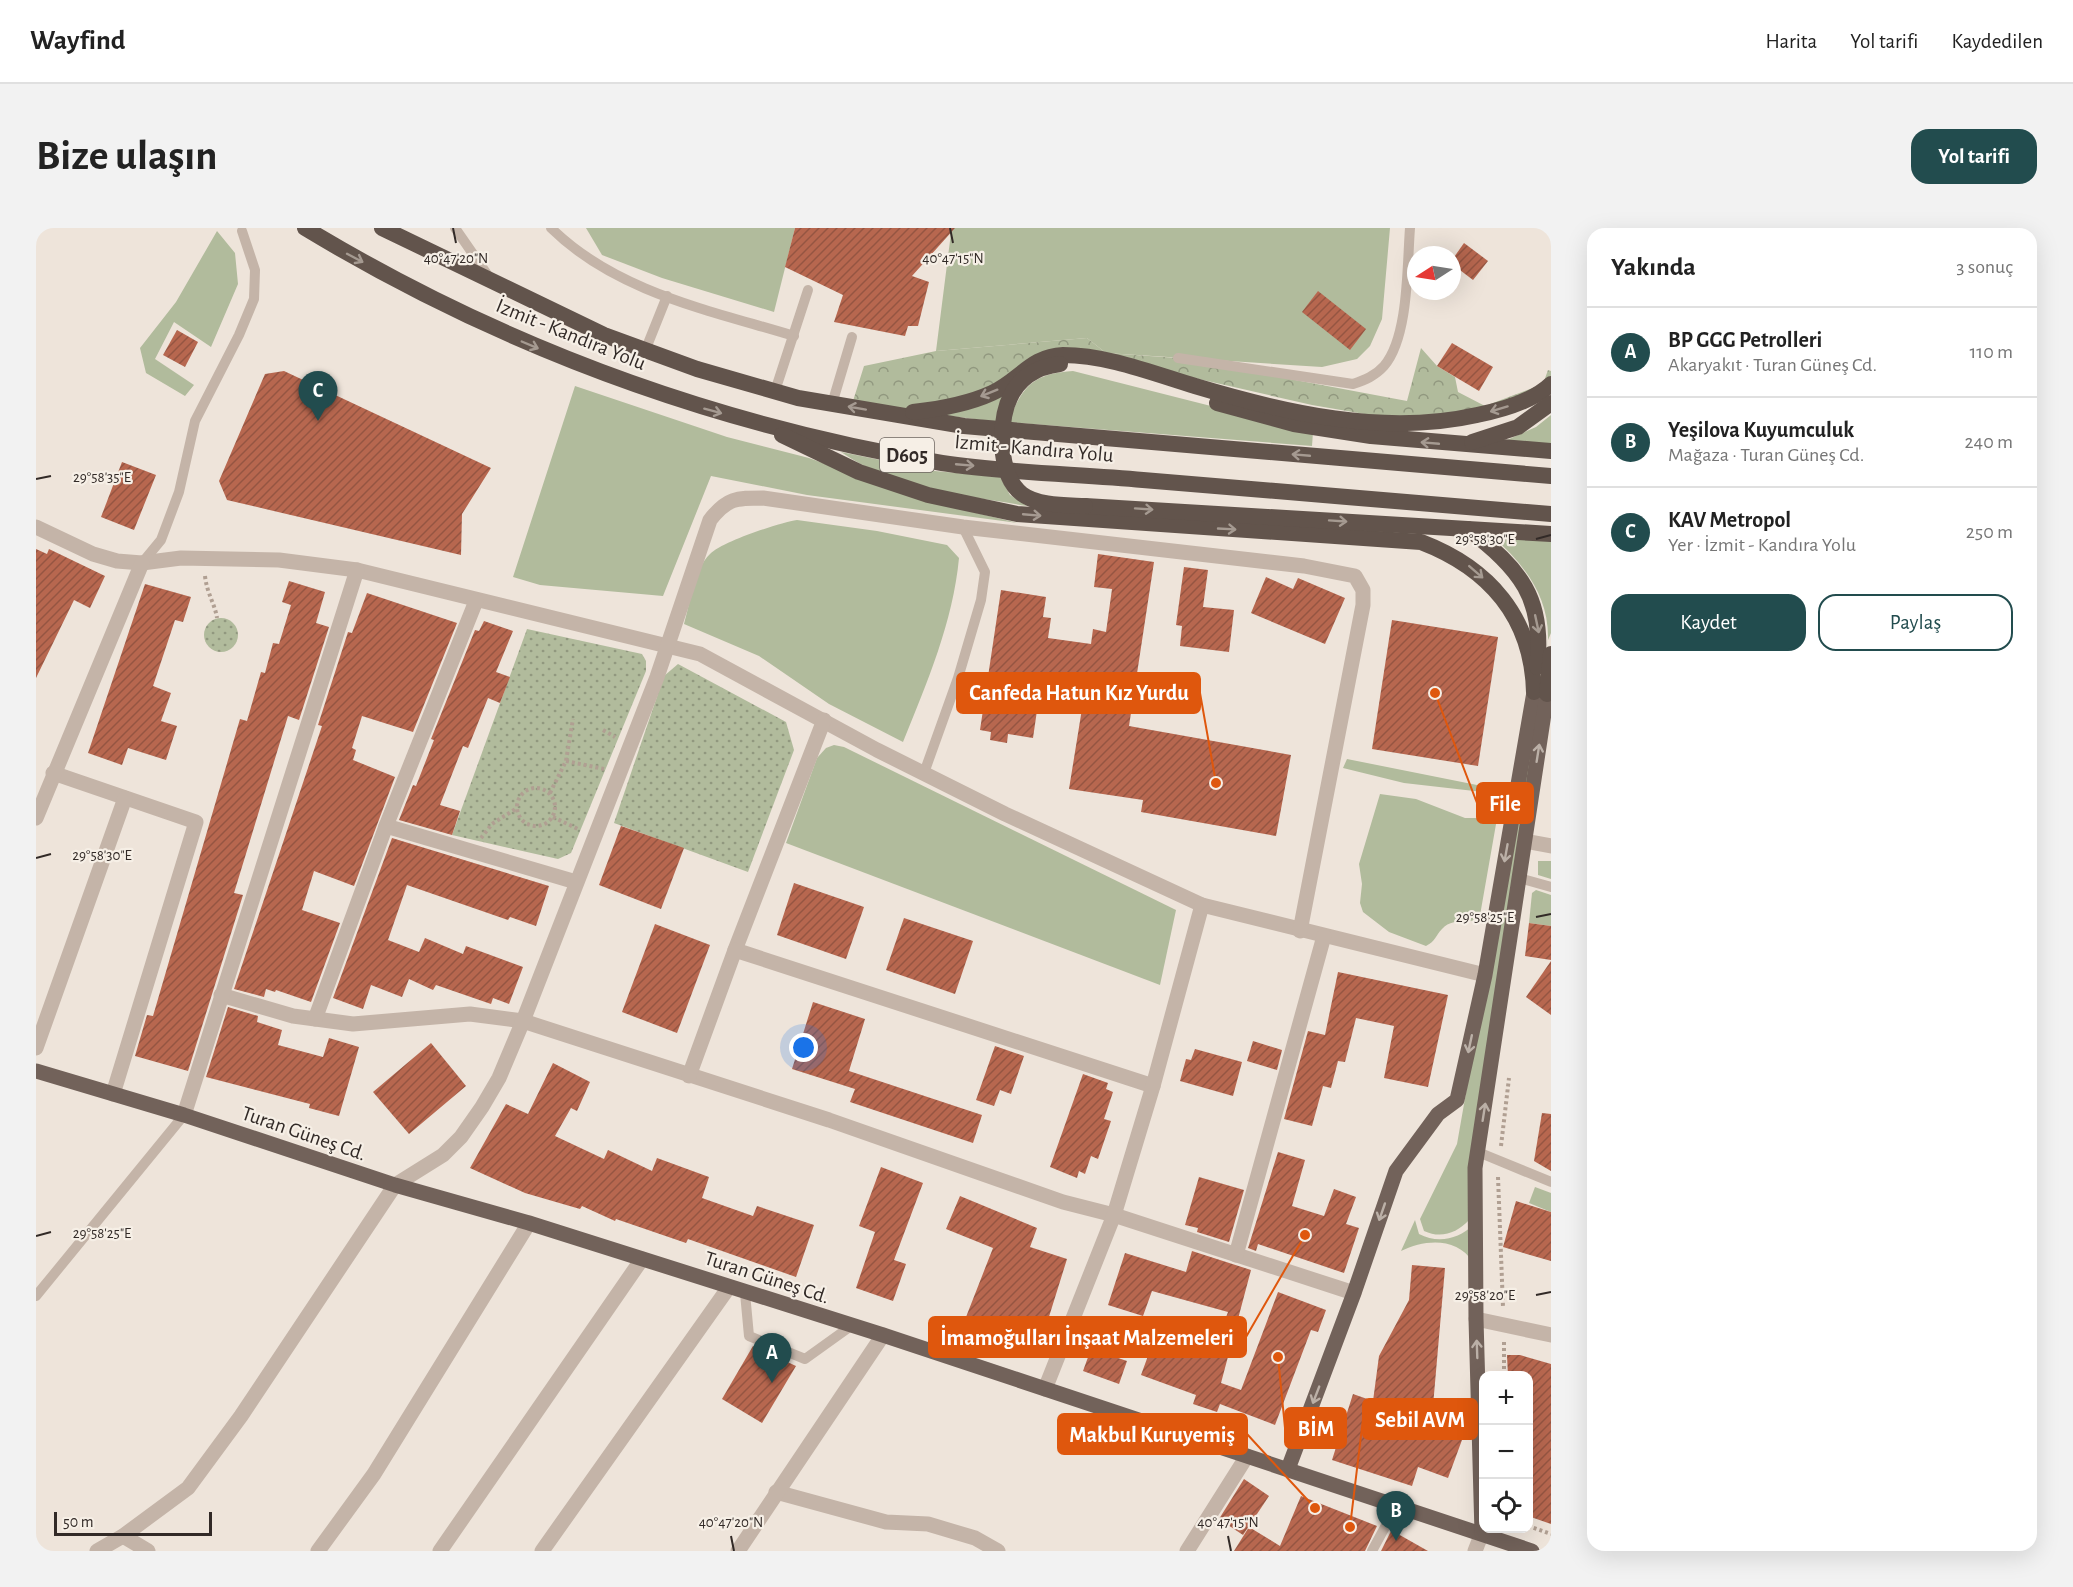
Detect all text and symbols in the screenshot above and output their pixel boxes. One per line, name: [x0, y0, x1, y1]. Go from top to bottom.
text: Wayfind: [30, 27, 126, 55]
text: Harita: [1765, 31, 1817, 52]
text: Yol tarifi: [1850, 31, 1918, 52]
text: Kaydedilen: [1951, 31, 2043, 52]
button: Yol tarifi: [1911, 129, 2037, 184]
text: Bize ulaşın: [36, 135, 217, 177]
north arrow: [1407, 246, 1461, 300]
text: 40°47'20"N: [424, 251, 488, 266]
text: 40°47'15"N: [922, 251, 984, 266]
one-way arrow: [346, 253, 364, 264]
text: Yakında: [1611, 254, 1696, 280]
text: 3 sonuç: [1956, 257, 2013, 277]
street label: İzmit - Kandıra Yolu: [493, 294, 649, 374]
text: BP GGG Petrolleri: [1668, 329, 1822, 351]
one-way arrow: [520, 340, 539, 351]
text: A: [1625, 342, 1637, 362]
text: 110 m: [1969, 342, 2013, 362]
text: Akaryakıt · Turan Güneş Cd.: [1668, 355, 1877, 375]
pin: C: [298, 372, 338, 421]
one-way arrow: [980, 388, 999, 399]
one-way arrow: [848, 402, 867, 413]
one-way arrow: [704, 405, 723, 417]
one-way arrow: [1490, 405, 1509, 416]
text: Yeşilova Kuyumculuk: [1668, 419, 1854, 441]
street label: İzmit - Kandıra Yolu: [954, 430, 1115, 466]
text: B: [1625, 432, 1636, 452]
text: 240 m: [1964, 432, 2013, 452]
one-way arrow: [1420, 437, 1440, 448]
road number: D605: [880, 438, 934, 472]
text: Mağaza · Turan Güneş Cd.: [1668, 445, 1864, 465]
one-way arrow: [1292, 449, 1312, 460]
one-way arrow: [955, 460, 975, 471]
text: 29°58'35"E: [73, 470, 131, 485]
one-way arrow: [1133, 503, 1153, 514]
text: KAV Metropol: [1668, 509, 1791, 531]
one-way arrow: [1022, 510, 1041, 521]
one-way arrow: [1328, 516, 1348, 527]
text: C: [1625, 522, 1636, 542]
text: 250 m: [1966, 522, 2013, 542]
one-way arrow: [1216, 523, 1236, 534]
text: 29°58'30"E: [1455, 532, 1515, 547]
text: Yer · İzmit - Kandıra Yolu: [1668, 535, 1856, 555]
one-way arrow: [1468, 565, 1483, 579]
button: Kaydet: [1611, 594, 1806, 651]
button: Paylaş: [1818, 594, 2013, 651]
one-way arrow: [1532, 614, 1543, 633]
callout: Canfeda Hatun Kız Yurdu: [957, 673, 1200, 713]
text: Canfeda Hatun Kız Yurdu: [969, 682, 1189, 704]
one-way arrow: [1532, 744, 1543, 764]
callout: File: [1477, 783, 1533, 823]
text: File: [1489, 793, 1521, 815]
one-way arrow: [1500, 842, 1511, 862]
text: 29°58'30"E: [72, 848, 132, 863]
text: 29°58'25"E: [1456, 910, 1514, 925]
your location: [789, 1033, 818, 1062]
one-way arrow: [1463, 1035, 1475, 1054]
street label: Turan Güneş Cd.: [239, 1102, 369, 1165]
one-way arrow: [1478, 1103, 1489, 1123]
one-way arrow: [1375, 1202, 1386, 1221]
text: 29°58'25"E: [73, 1226, 131, 1241]
street label: Turan Güneş Cd.: [702, 1247, 832, 1308]
text: 29°58'20"E: [1455, 1288, 1515, 1303]
callout: İmamoğulları İnşaat Malzemeleri: [929, 1317, 1246, 1357]
text: İmamoğulları İnşaat Malzemeleri: [940, 1324, 1234, 1349]
pin: A: [752, 1334, 792, 1383]
one-way arrow: [1471, 1339, 1483, 1359]
map controls: [1479, 1371, 1533, 1533]
button: +: [1479, 1371, 1533, 1425]
one-way arrow: [1310, 1385, 1321, 1404]
callout: Sebil AVM: [1363, 1399, 1477, 1439]
callout: BİM: [1285, 1408, 1346, 1448]
text: Sebil AVM: [1375, 1409, 1465, 1431]
callout: Makbul Kuruyemiş: [1058, 1414, 1247, 1454]
text: BİM: [1298, 1415, 1334, 1440]
text: Makbul Kuruyemiş: [1069, 1424, 1235, 1447]
button: −: [1479, 1425, 1533, 1479]
button: locate: [1479, 1479, 1533, 1533]
pin: B: [1376, 1492, 1416, 1541]
scale bar: [54, 1509, 212, 1536]
text: 50 m: [63, 1514, 94, 1530]
text: 40°47'20"N: [699, 1515, 763, 1530]
text: 40°47'15"N: [1197, 1515, 1259, 1530]

